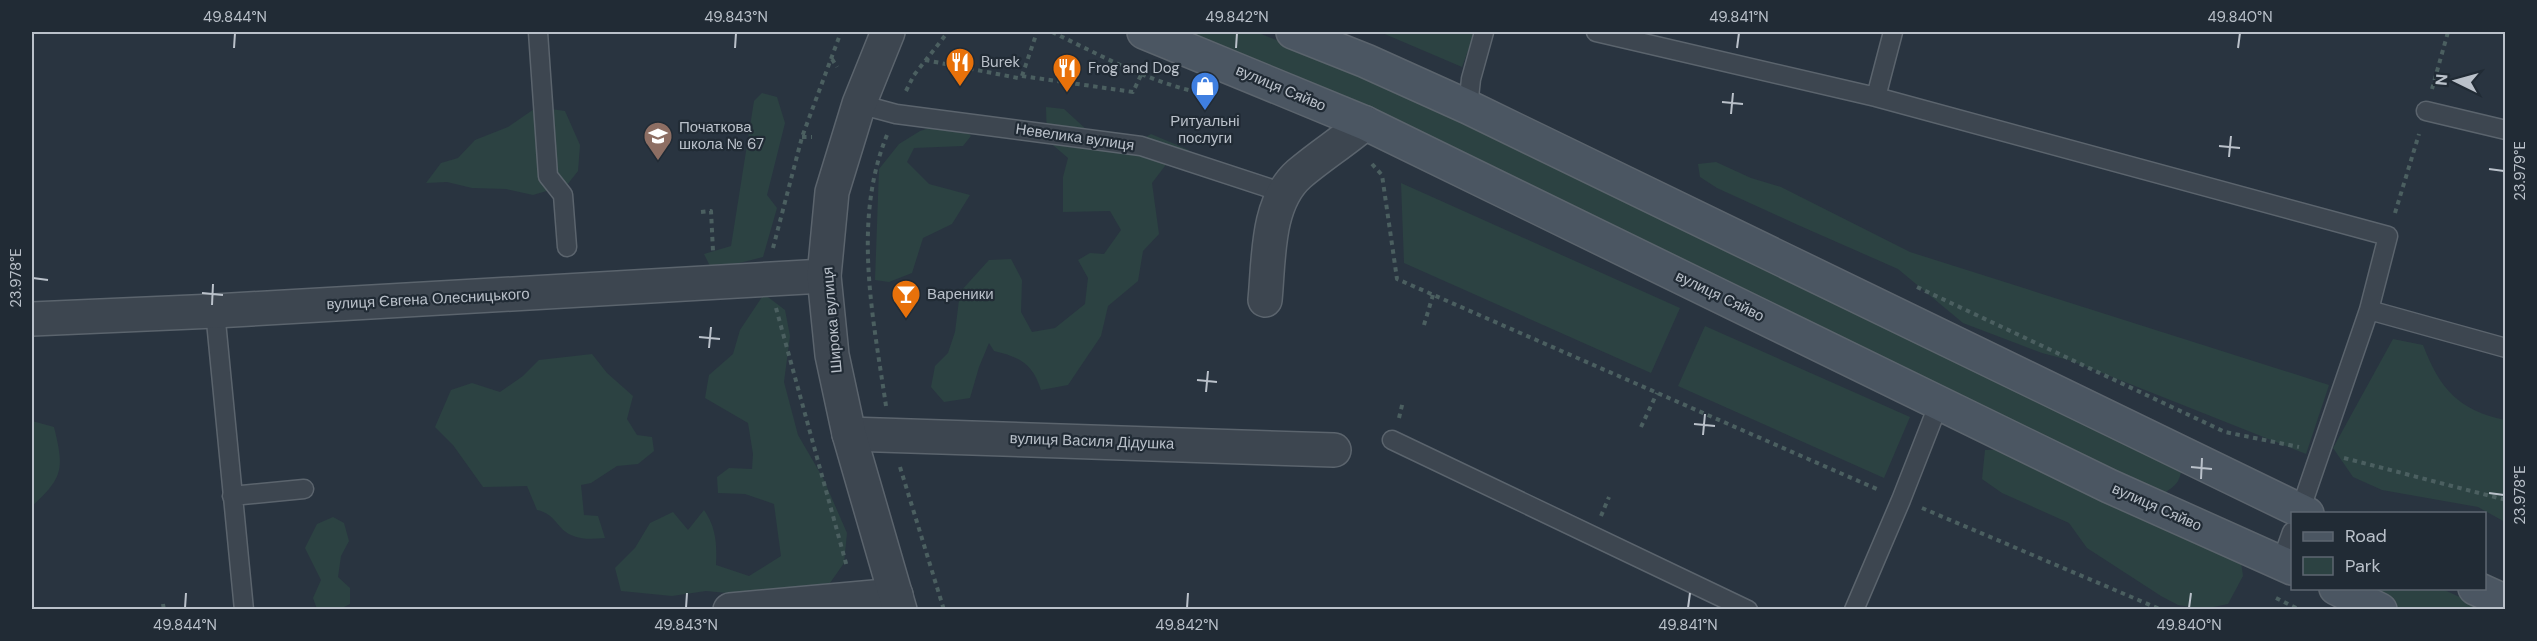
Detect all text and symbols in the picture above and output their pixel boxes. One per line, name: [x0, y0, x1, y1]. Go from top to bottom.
text: 49.844°N: [203, 7, 267, 27]
text: 49.843°N: [704, 7, 768, 27]
text: 49.842°N: [1205, 7, 1269, 27]
text: 49.841°N: [1709, 7, 1769, 27]
text: 49.840°N: [2207, 7, 2273, 27]
restaurant icon: Burek: [944, 46, 976, 88]
north arrow: [2426, 51, 2486, 111]
place label: Burek: [981, 52, 1020, 72]
restaurant icon: Frog and Dog: [1051, 52, 1083, 94]
place label: Frog and Dog: [1088, 58, 1180, 78]
street label: вулиця Сяйво: [1233, 60, 1329, 116]
shop icon: Ритуальні послуги: [1189, 70, 1221, 112]
text: N: [2431, 73, 2453, 86]
place label: Ритуальні послуги: [1170, 111, 1240, 148]
place label: Початкова школа № 67: [679, 117, 764, 154]
street label: Невелика вулиця: [1014, 119, 1136, 155]
school or university icon: Початкова школа № 67: [642, 120, 674, 162]
text: 23.979°E: [2510, 141, 2530, 201]
text: 23.978°E: [6, 248, 26, 308]
street label: Широка вулиця: [817, 266, 847, 374]
street label: вулиця Сяйво: [1672, 266, 1768, 326]
bar icon: Вареники: [890, 278, 922, 320]
street label: вулиця Євгена Олесницького: [326, 284, 530, 314]
place label: Вареники: [927, 284, 994, 304]
street label: вулиця Василя Дідушка: [1009, 428, 1175, 454]
text: 23.978°E: [2510, 465, 2530, 525]
street label: вулиця Сяйво: [2109, 478, 2205, 536]
legend: [2291, 512, 2486, 590]
text: Road: [2345, 524, 2387, 548]
text: Park: [2345, 554, 2381, 578]
text: 49.844°N: [153, 615, 217, 635]
text: 49.843°N: [654, 615, 718, 635]
text: 49.842°N: [1155, 615, 1219, 635]
text: 49.841°N: [1658, 615, 1718, 635]
text: 49.840°N: [2156, 615, 2222, 635]

